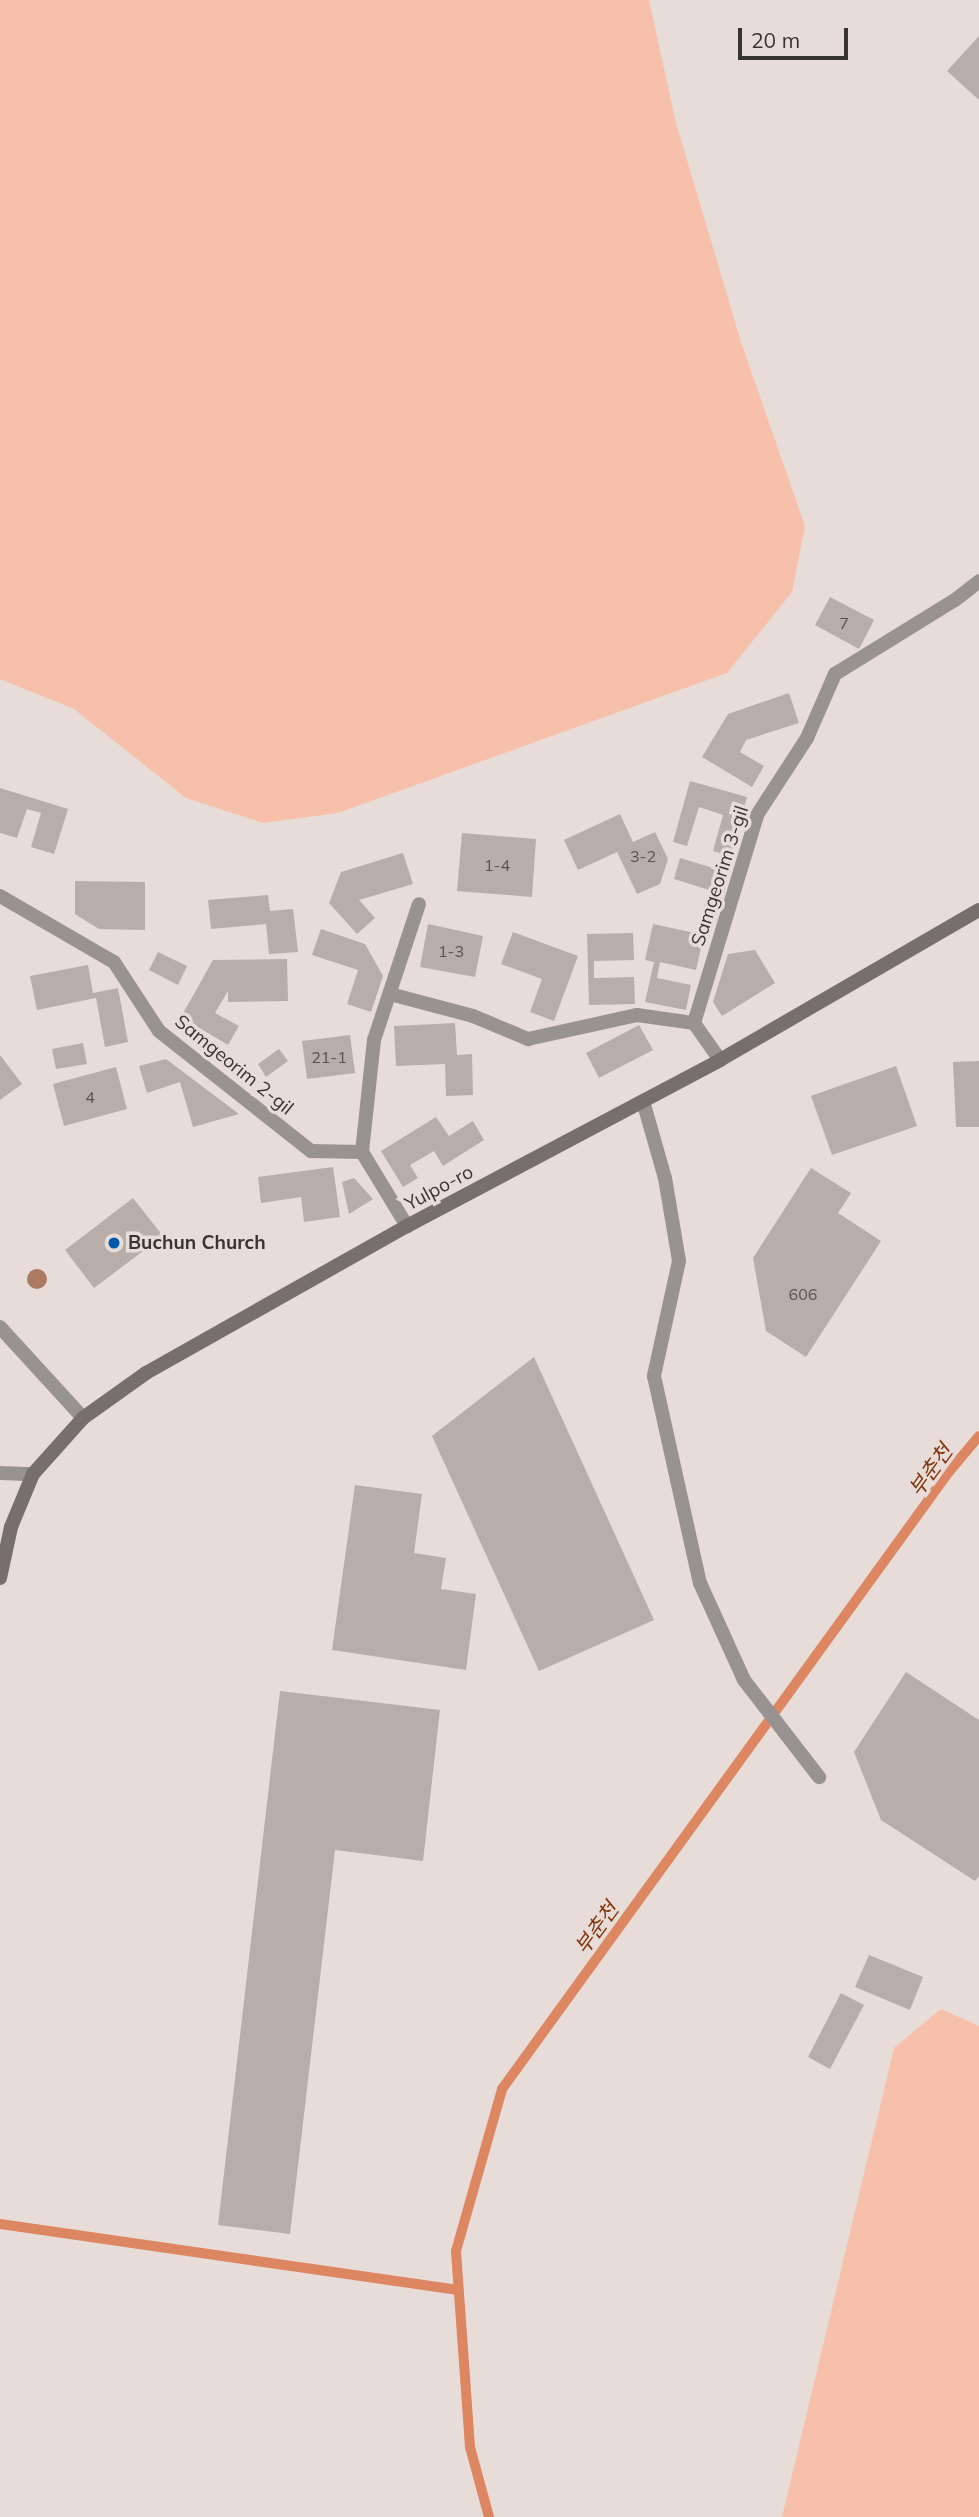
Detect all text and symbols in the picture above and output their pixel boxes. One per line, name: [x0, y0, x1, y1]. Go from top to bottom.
scale bar: [741, 14, 851, 58]
text: 20 m: [751, 27, 800, 53]
house number: 7: [839, 613, 849, 633]
street label: Samgeorim 3-gil: [687, 803, 753, 949]
house number: 3-2: [630, 846, 656, 866]
house number: 1-4: [484, 855, 510, 875]
house number: 1-3: [438, 941, 464, 961]
street label: Samgeorim 2-gil: [170, 1010, 298, 1120]
house number: 21-1: [311, 1047, 347, 1067]
house number: 4: [85, 1087, 95, 1107]
street label: Yulpo-ro: [401, 1161, 477, 1215]
place label: Buchun Church: [128, 1232, 266, 1254]
marker: Buchun Church: [106, 1235, 122, 1251]
house number: 606: [789, 1284, 817, 1304]
water label: 부춘천: [903, 1439, 957, 1501]
water label: 부춘천: [569, 1897, 623, 1959]

